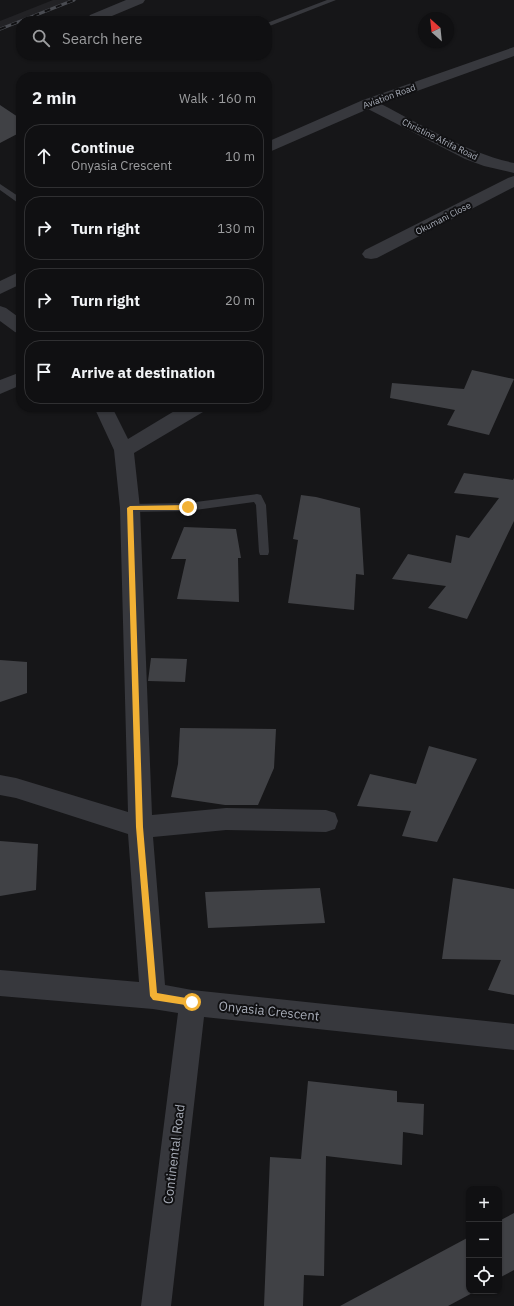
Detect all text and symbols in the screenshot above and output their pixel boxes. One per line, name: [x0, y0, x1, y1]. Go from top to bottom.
north arrow: [418, 12, 454, 48]
search box: [16, 16, 272, 60]
icon: search: [30, 27, 52, 49]
text: Search here: [62, 29, 142, 48]
street label: Aviation Road: [361, 81, 417, 111]
text: 2 min: [32, 87, 76, 109]
text: Walk · 160 m: [179, 90, 256, 107]
street label: Christine Afrifa Road: [400, 116, 480, 162]
text: Continue: [71, 138, 135, 157]
icon: ahead: [33, 145, 55, 167]
text: 10 m: [225, 148, 255, 165]
text: Onyasia Crescent: [71, 157, 172, 174]
street label: Okumani Close: [413, 199, 473, 237]
icon: right: [33, 217, 55, 239]
text: Turn right: [71, 219, 140, 238]
text: 130 m: [217, 220, 255, 237]
icon: right: [33, 289, 55, 311]
text: Turn right: [71, 291, 140, 310]
text: 20 m: [225, 292, 255, 309]
icon: arrive: [33, 361, 55, 383]
text: Arrive at destination: [71, 363, 215, 382]
route end: [179, 498, 197, 516]
route start: [183, 993, 201, 1011]
street label: Onyasia Crescent: [218, 997, 320, 1025]
street label: Continental Road: [159, 1103, 189, 1205]
map controls: [466, 1186, 502, 1294]
button: +: [466, 1186, 502, 1222]
button: −: [466, 1222, 502, 1258]
button: locate: [466, 1258, 502, 1294]

